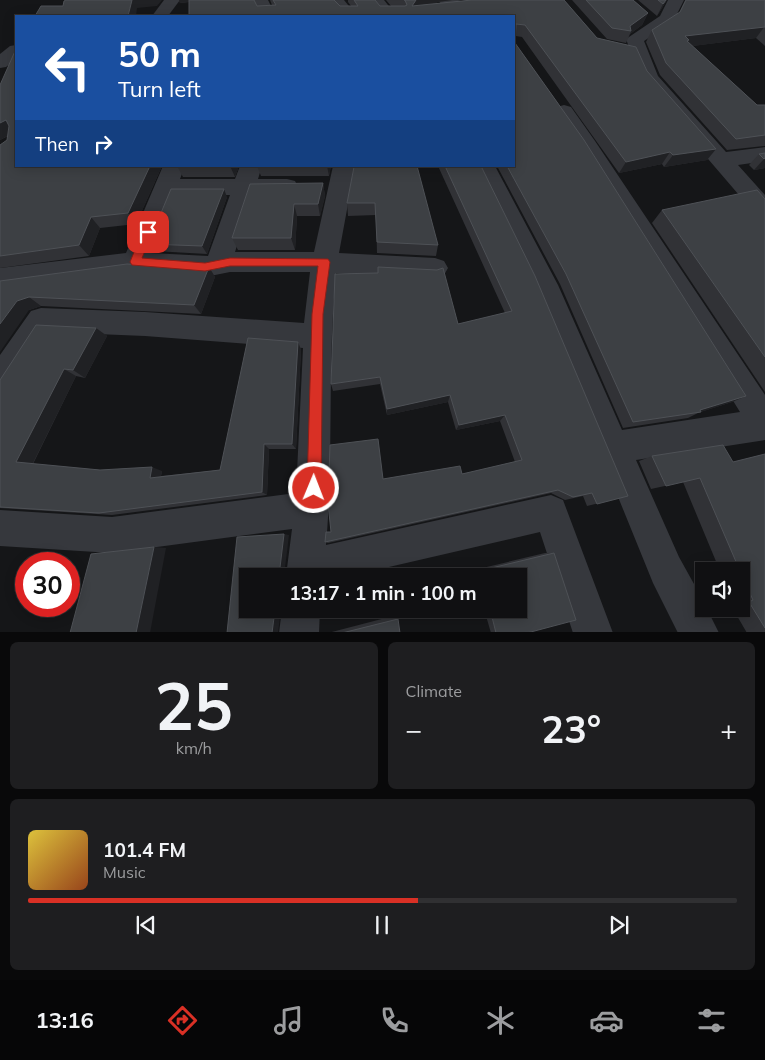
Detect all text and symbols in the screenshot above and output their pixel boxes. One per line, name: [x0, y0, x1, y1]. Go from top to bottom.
text: 50 m: [118, 32, 201, 76]
icon: left: [35, 35, 100, 100]
text: Turn left: [118, 75, 201, 103]
icon: right: [89, 130, 117, 158]
text: Then: [35, 132, 79, 156]
pin: [127, 211, 169, 253]
icon: arrive: [134, 218, 162, 246]
position arrow: [287, 461, 339, 513]
speed limit sign: 30: [15, 552, 80, 617]
map controls: [695, 562, 750, 617]
button: sound: [695, 562, 750, 617]
text: 13:17 · 1 min · 100 m: [289, 581, 477, 605]
text: 25: [155, 665, 233, 746]
text: Climate: [406, 681, 462, 701]
text: 23°: [541, 705, 601, 753]
text: −: [406, 712, 422, 747]
text: +: [720, 712, 737, 747]
text: km/h: [176, 738, 212, 758]
text: 101.4 FM: [103, 838, 186, 862]
text: Music: [103, 862, 146, 882]
icon: previous: [132, 911, 160, 939]
icon: pause: [368, 911, 396, 939]
icon: next: [605, 911, 633, 939]
icon: directions: [165, 1003, 200, 1038]
icon: music: [271, 1003, 306, 1038]
icon: phone: [377, 1003, 412, 1038]
icon: climate: [483, 1003, 518, 1038]
icon: car: [589, 1003, 624, 1038]
icon: filters: [694, 1003, 729, 1038]
text: 13:16: [35, 1006, 94, 1034]

